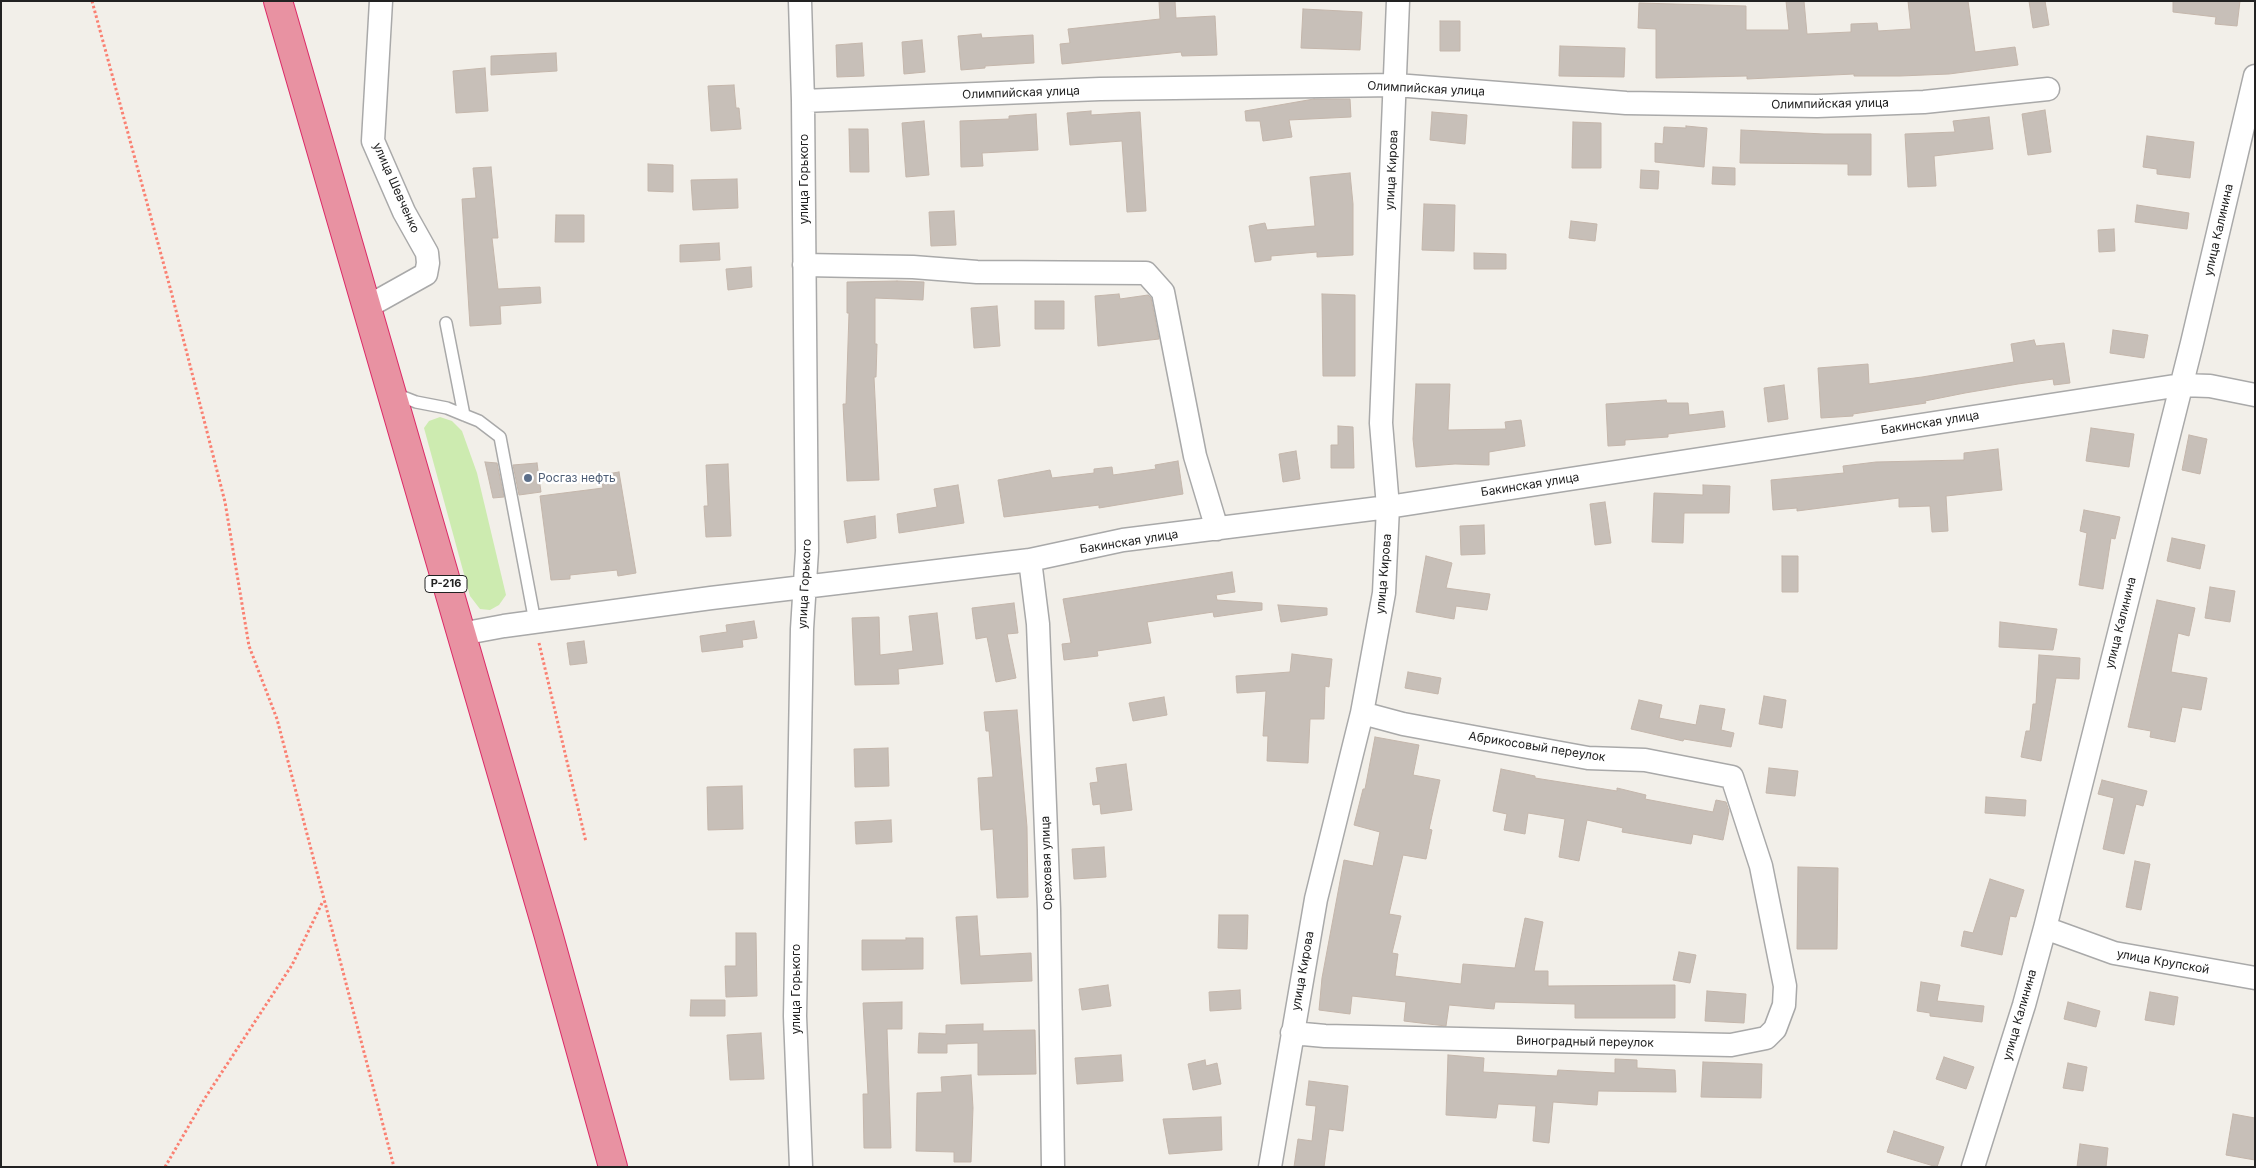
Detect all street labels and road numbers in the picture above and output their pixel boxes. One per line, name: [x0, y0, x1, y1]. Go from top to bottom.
street label: Олимпийская улица: [1367, 79, 1485, 99]
street label: Олимпийская улица: [962, 84, 1080, 102]
street label: Олимпийская улица: [1771, 96, 1889, 112]
street label: улица Кирова: [1383, 129, 1401, 211]
street label: улица Горького: [797, 134, 811, 224]
street label: улица Шевченко: [370, 141, 422, 235]
street label: улица Калинина: [2201, 182, 2237, 278]
street label: Бакинская улица: [1880, 408, 1980, 438]
street label: Бакинская улица: [1480, 470, 1580, 500]
street label: Бакинская улица: [1079, 527, 1179, 557]
street label: улица Кирова: [1373, 533, 1395, 615]
street label: улица Горького: [795, 538, 815, 630]
road number: Р-216: [425, 576, 467, 592]
street label: улица Калинина: [2103, 576, 2139, 670]
street label: Абрикосовый переулок: [1468, 729, 1606, 765]
street label: Ореховая улица: [1038, 816, 1056, 910]
street label: улица Кирова: [1289, 930, 1317, 1012]
street label: улица Горького: [789, 944, 803, 1034]
street label: улица Крупской: [2116, 947, 2210, 977]
street label: улица Калинина: [2000, 968, 2040, 1062]
street label: Виноградный переулок: [1516, 1034, 1654, 1050]

